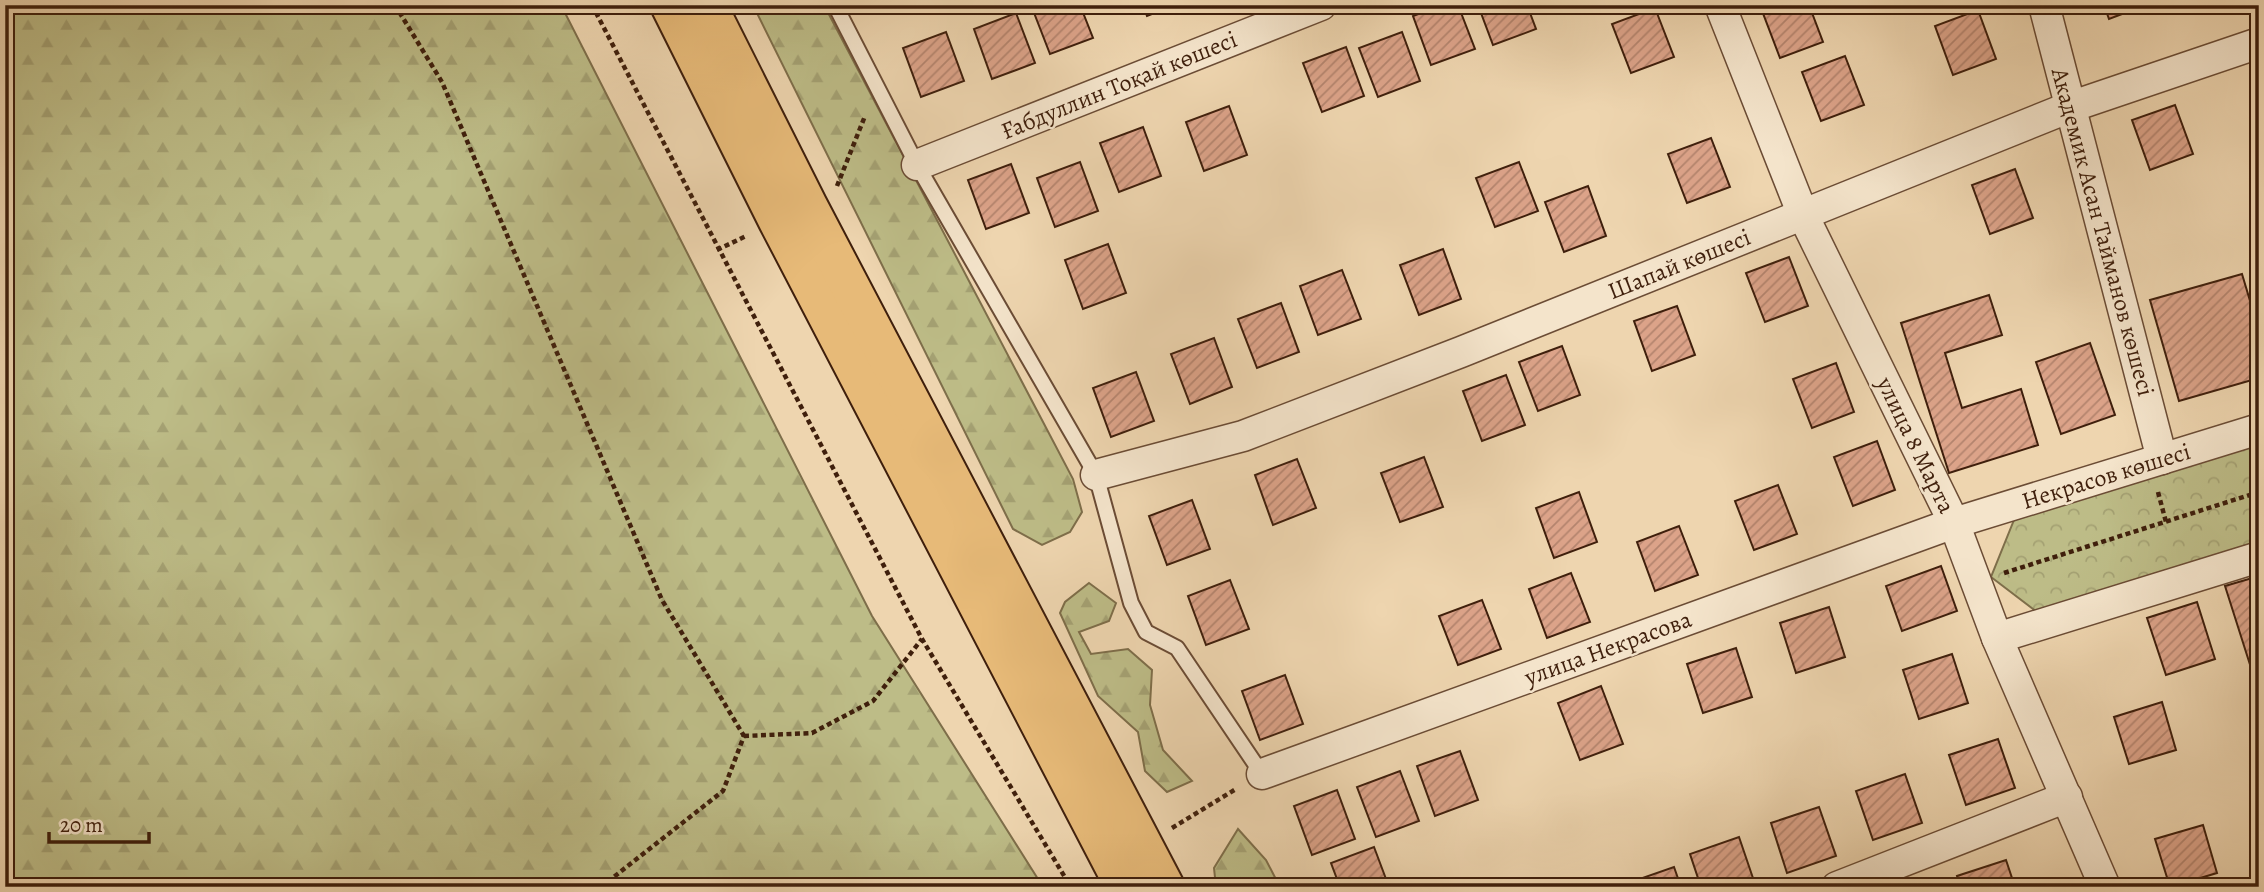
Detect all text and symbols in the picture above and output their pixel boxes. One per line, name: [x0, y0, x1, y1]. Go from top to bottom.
street label: Ғабдуллин Тоқай көшесі: [996, 23, 1242, 147]
street label: Академик Асан Тайманов көшесі: [2043, 63, 2162, 400]
street label: Шапай көшесі: [1603, 221, 1755, 307]
street label: улица 8 Марта: [1869, 371, 1963, 518]
street label: Некрасов көшесі: [2018, 435, 2194, 517]
street label: улица Некрасова: [1519, 603, 1696, 693]
scale bar: [49, 801, 149, 845]
text: 20 m: [60, 811, 103, 839]

